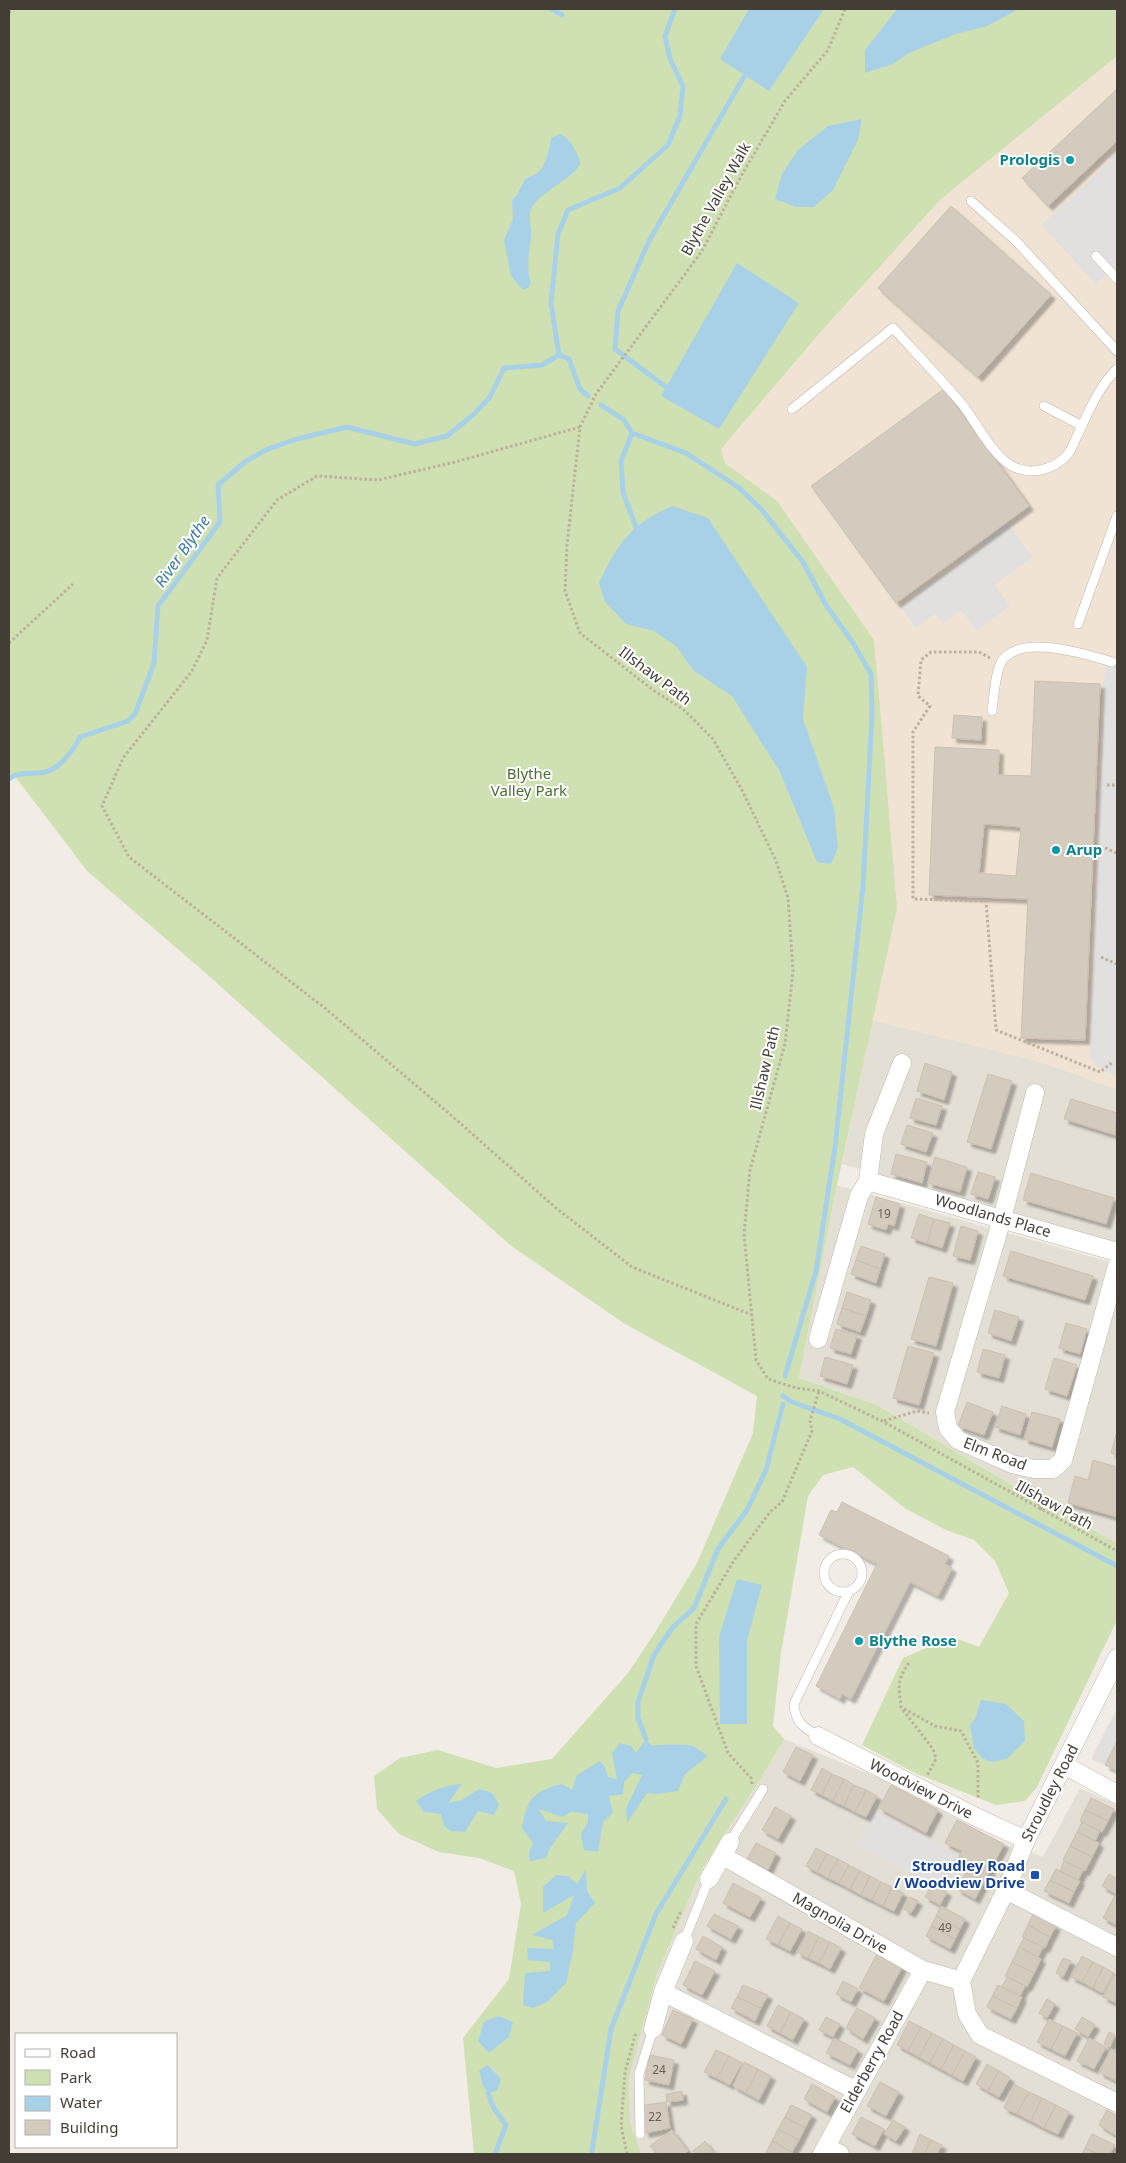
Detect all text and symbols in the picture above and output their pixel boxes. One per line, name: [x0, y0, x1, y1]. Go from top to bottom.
street label: Blythe Valley Walk: [676, 138, 755, 259]
place label: Prologis: [1000, 149, 1060, 169]
marker: Prologis: [1064, 154, 1076, 166]
water label: River Blythe: [149, 511, 215, 591]
street label: Illshaw Path: [615, 641, 696, 709]
park label: Blythe Valley Park: [491, 763, 567, 800]
place label: Arup: [1066, 839, 1102, 859]
marker: Arup: [1050, 844, 1062, 856]
street label: Illshaw Path: [745, 1024, 783, 1112]
street label: Woodlands Place: [933, 1189, 1054, 1241]
house number: 19: [877, 1205, 891, 1222]
street label: Elm Road: [961, 1432, 1030, 1474]
street label: Illshaw Path: [1012, 1475, 1097, 1534]
place label: Blythe Rose: [869, 1630, 957, 1650]
marker: Blythe Rose: [853, 1635, 865, 1647]
street label: Stroudley Road: [1016, 1740, 1082, 1845]
street label: Woodview Drive: [866, 1753, 977, 1823]
place label: Stroudley Road / Woodview Drive: [894, 1855, 1025, 1892]
marker: Stroudley Road / Woodview Drive: [1029, 1869, 1041, 1881]
street label: Magnolia Drive: [789, 1887, 892, 1957]
house number: 49: [938, 1919, 952, 1936]
street label: Elderberry Road: [835, 2007, 907, 2116]
legend: [15, 2033, 178, 2148]
text: Road: [60, 2042, 96, 2062]
house number: 24: [652, 2061, 666, 2078]
text: Park: [60, 2067, 92, 2087]
text: Water: [60, 2092, 102, 2112]
house number: 22: [648, 2108, 662, 2125]
text: Building: [60, 2117, 118, 2137]

